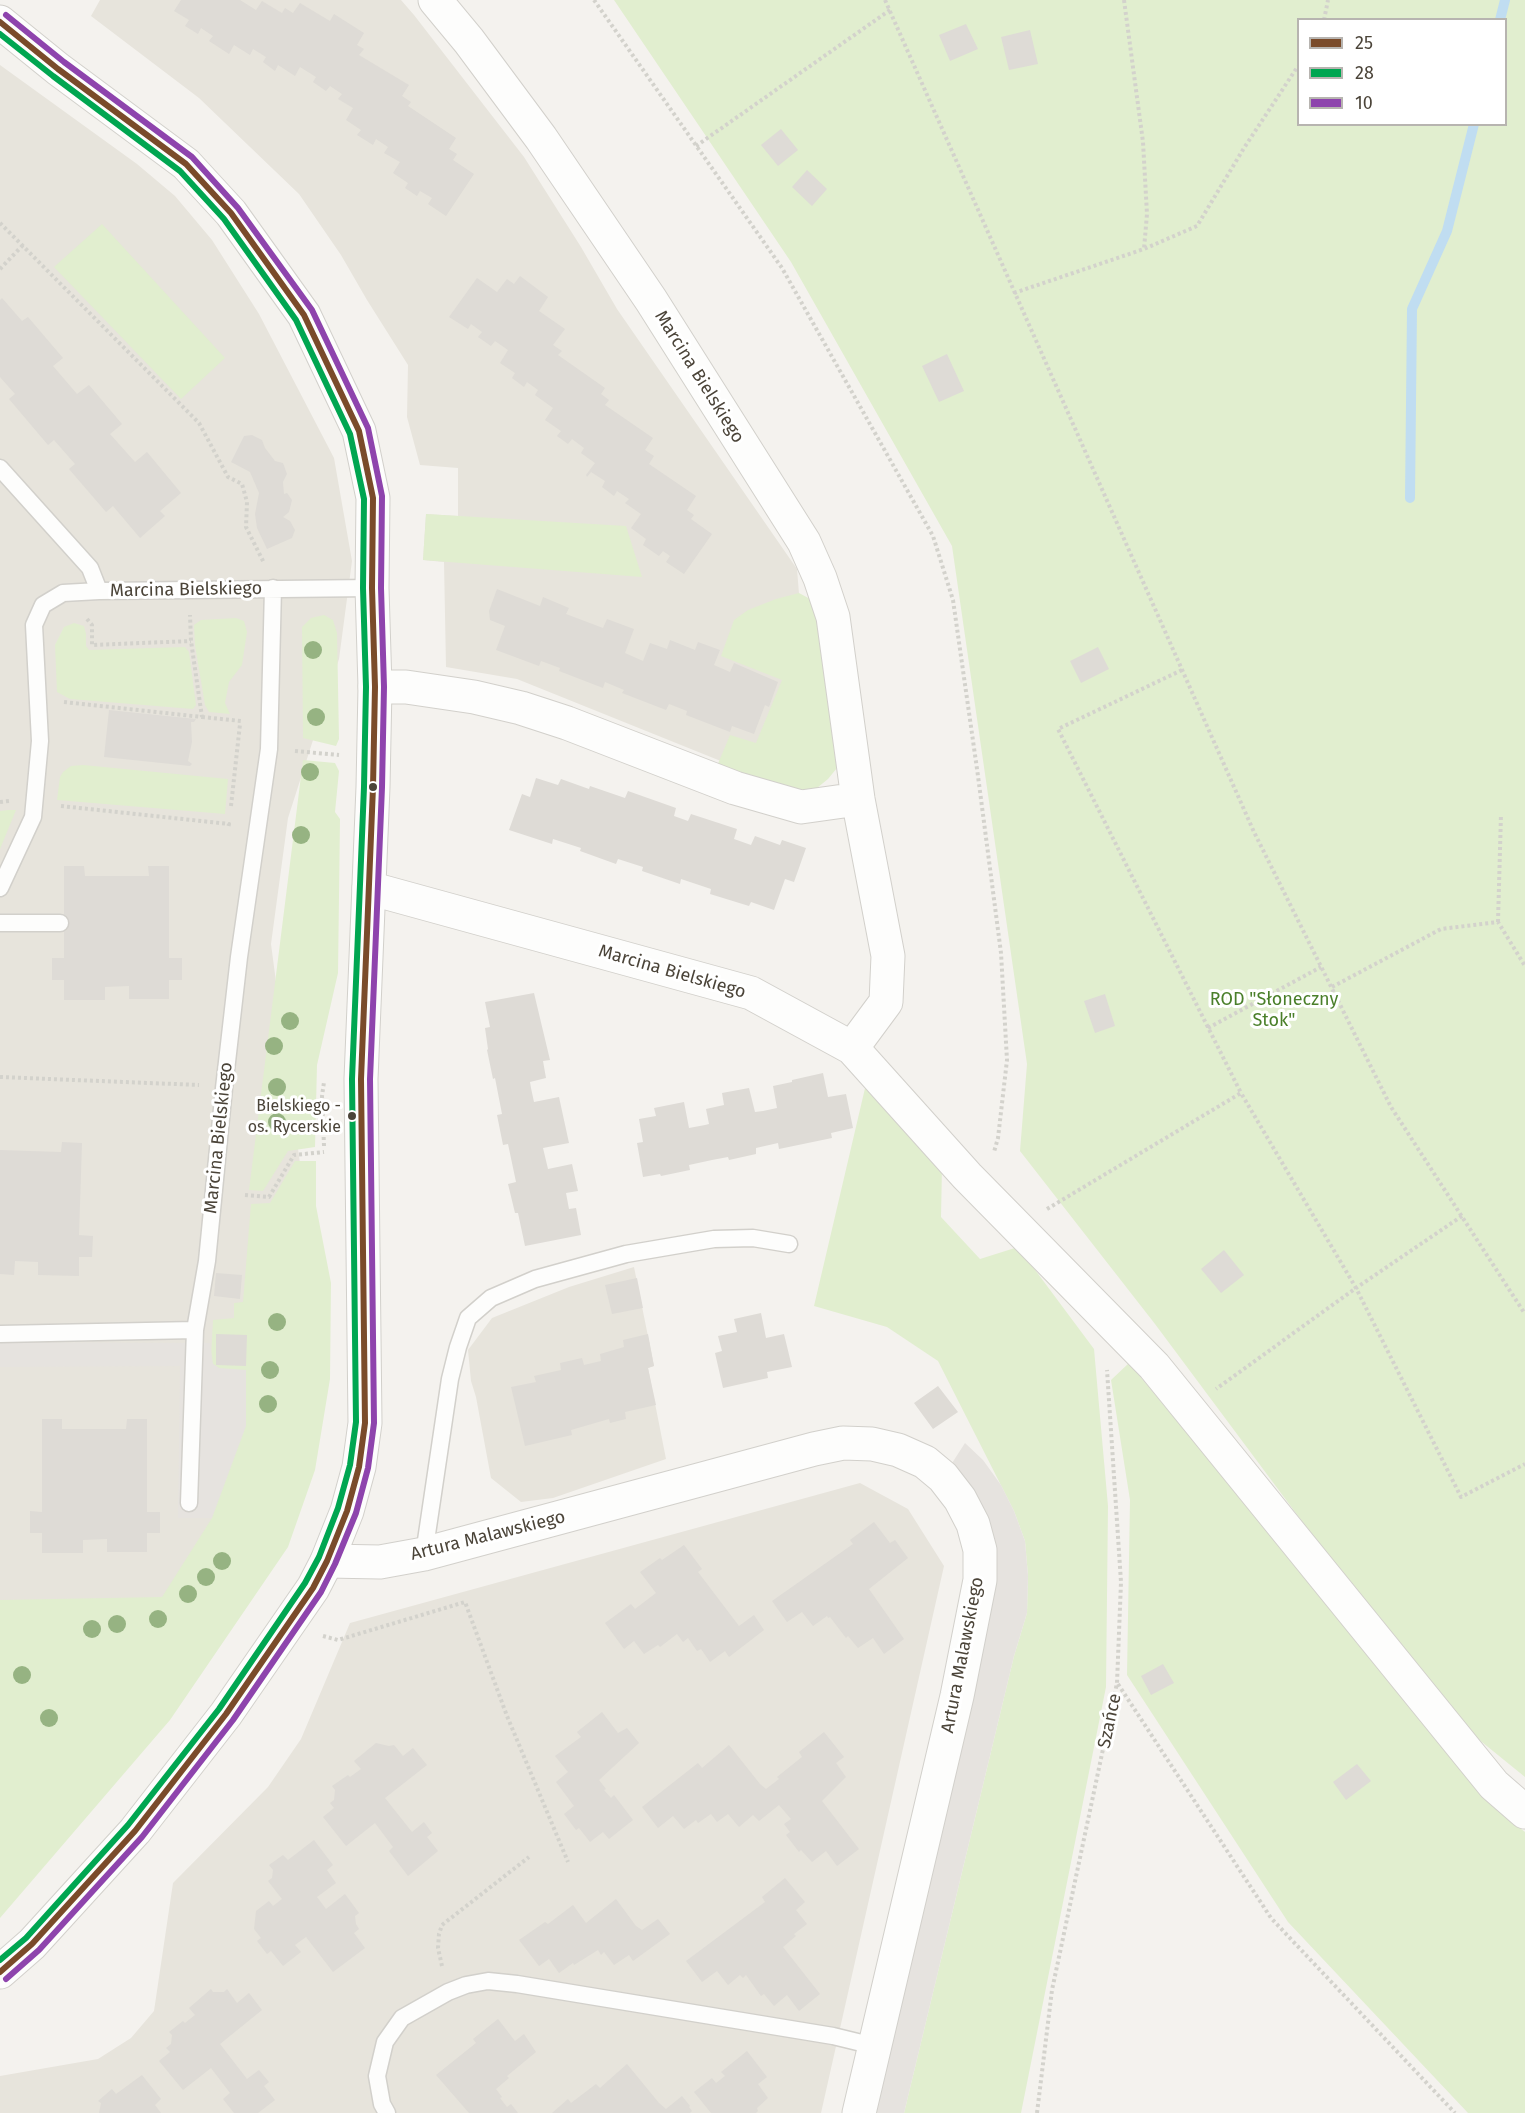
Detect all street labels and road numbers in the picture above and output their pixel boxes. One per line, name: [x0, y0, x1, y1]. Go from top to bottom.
street label: Marcina Bielskiego: [650, 307, 748, 447]
street label: Marcina Bielskiego: [110, 578, 262, 602]
street label: Marcina Bielskiego: [596, 941, 748, 1003]
street label: Marcina Bielskiego: [200, 1061, 238, 1215]
street label: Artura Malawskiego: [408, 1506, 568, 1566]
street label: Artura Malawskiego: [937, 1575, 989, 1735]
street label: Szańce: [1094, 1692, 1126, 1750]

